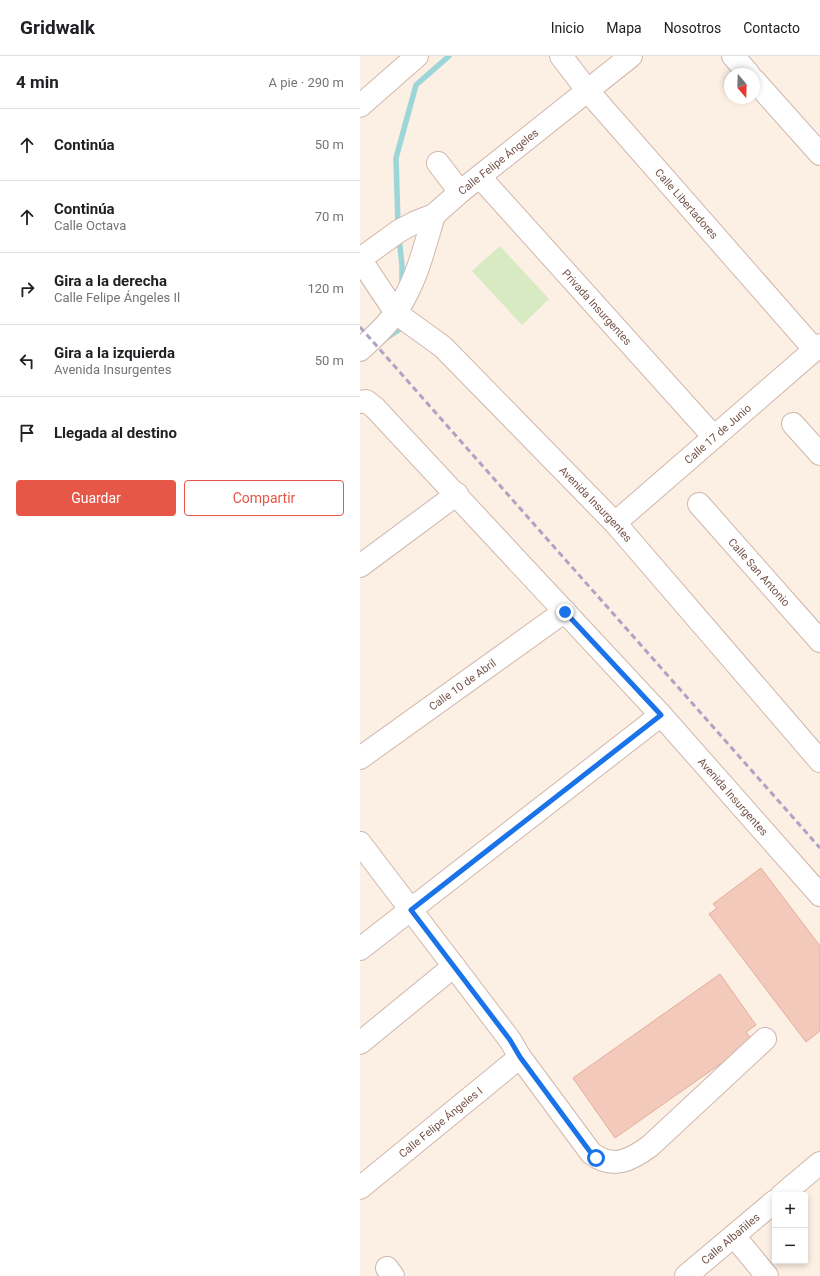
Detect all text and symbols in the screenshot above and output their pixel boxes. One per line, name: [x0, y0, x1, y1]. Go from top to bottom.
text: Gridwalk: [20, 16, 95, 39]
text: Inicio: [551, 20, 584, 36]
text: Mapa: [606, 20, 642, 36]
text: Nosotros: [664, 20, 721, 36]
text: Contacto: [743, 20, 800, 36]
north arrow: [724, 68, 760, 104]
text: 4 min: [16, 72, 59, 92]
text: A pie · 290 m: [269, 75, 344, 90]
street label: Calle Felipe Ángeles: [456, 126, 541, 197]
icon: ahead: [16, 134, 38, 156]
text: Continúa: [54, 136, 115, 154]
text: 50 m: [315, 137, 344, 152]
street label: Calle Libertadores: [652, 166, 721, 242]
text: Continúa: [54, 200, 115, 218]
icon: ahead: [16, 206, 38, 228]
text: 70 m: [315, 209, 344, 224]
text: Calle Octava: [54, 218, 126, 233]
street label: Privada Insurgentes: [560, 267, 635, 348]
text: Gira a la derecha: [54, 272, 167, 290]
icon: right: [16, 278, 38, 300]
text: 120 m: [307, 281, 344, 296]
text: Calle Felipe Ángeles Il: [54, 290, 180, 305]
text: Gira a la izquierda: [54, 344, 175, 362]
icon: left: [16, 350, 38, 372]
text: 50 m: [315, 353, 344, 368]
text: Avenida Insurgentes: [54, 362, 171, 377]
street label: Calle 17 de Junio: [682, 401, 754, 466]
icon: arrive: [16, 422, 38, 444]
text: Llegada al destino: [54, 424, 177, 442]
street label: Avenida Insurgentes: [557, 464, 635, 545]
button: Guardar: [16, 480, 176, 516]
button: Compartir: [184, 480, 344, 516]
street label: Calle San Antonio: [726, 535, 793, 609]
route end: [556, 603, 574, 621]
street label: Calle 10 de Abril: [426, 656, 498, 713]
street label: Avenida Insurgentes: [695, 755, 771, 838]
street label: Calle Felipe Ángeles I: [396, 1084, 485, 1160]
route start: [587, 1149, 605, 1167]
map controls: [772, 1192, 808, 1264]
button: +: [772, 1192, 808, 1228]
street label: Calle Albañiles: [699, 1210, 762, 1267]
button: −: [772, 1228, 808, 1264]

